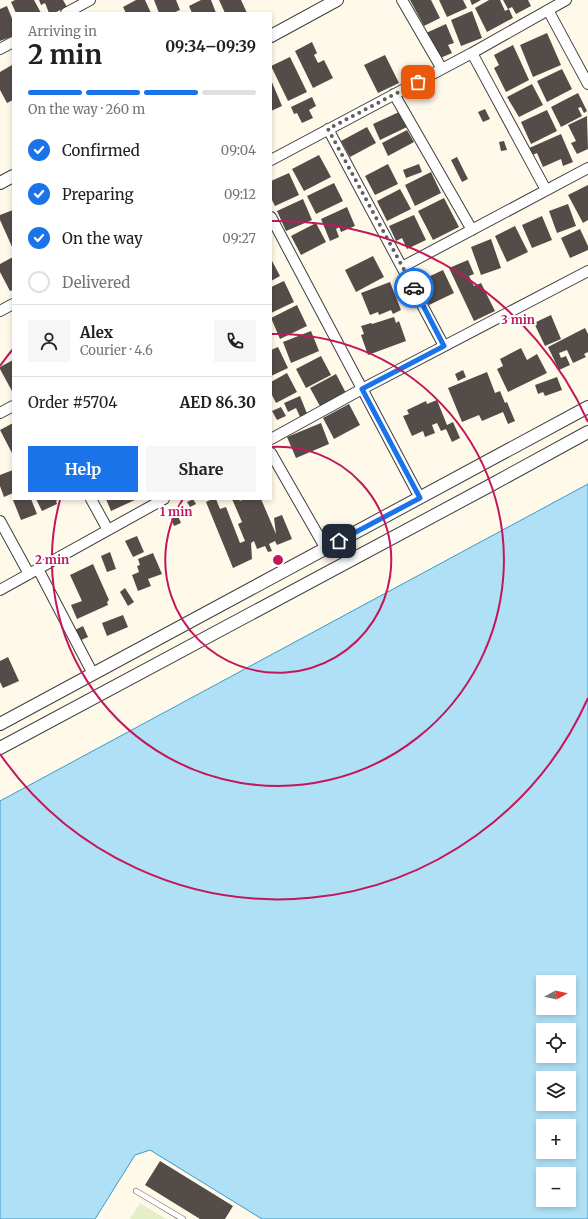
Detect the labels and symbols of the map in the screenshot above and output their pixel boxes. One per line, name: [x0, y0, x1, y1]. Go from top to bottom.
pin: [401, 65, 435, 99]
courier: [394, 268, 434, 308]
text: 3 min: [501, 312, 535, 327]
text: 1 min: [160, 504, 192, 519]
pin: [322, 524, 356, 558]
text: 2 min: [35, 552, 69, 567]
centre of rings: [271, 553, 285, 567]
north arrow: [536, 975, 576, 1015]

